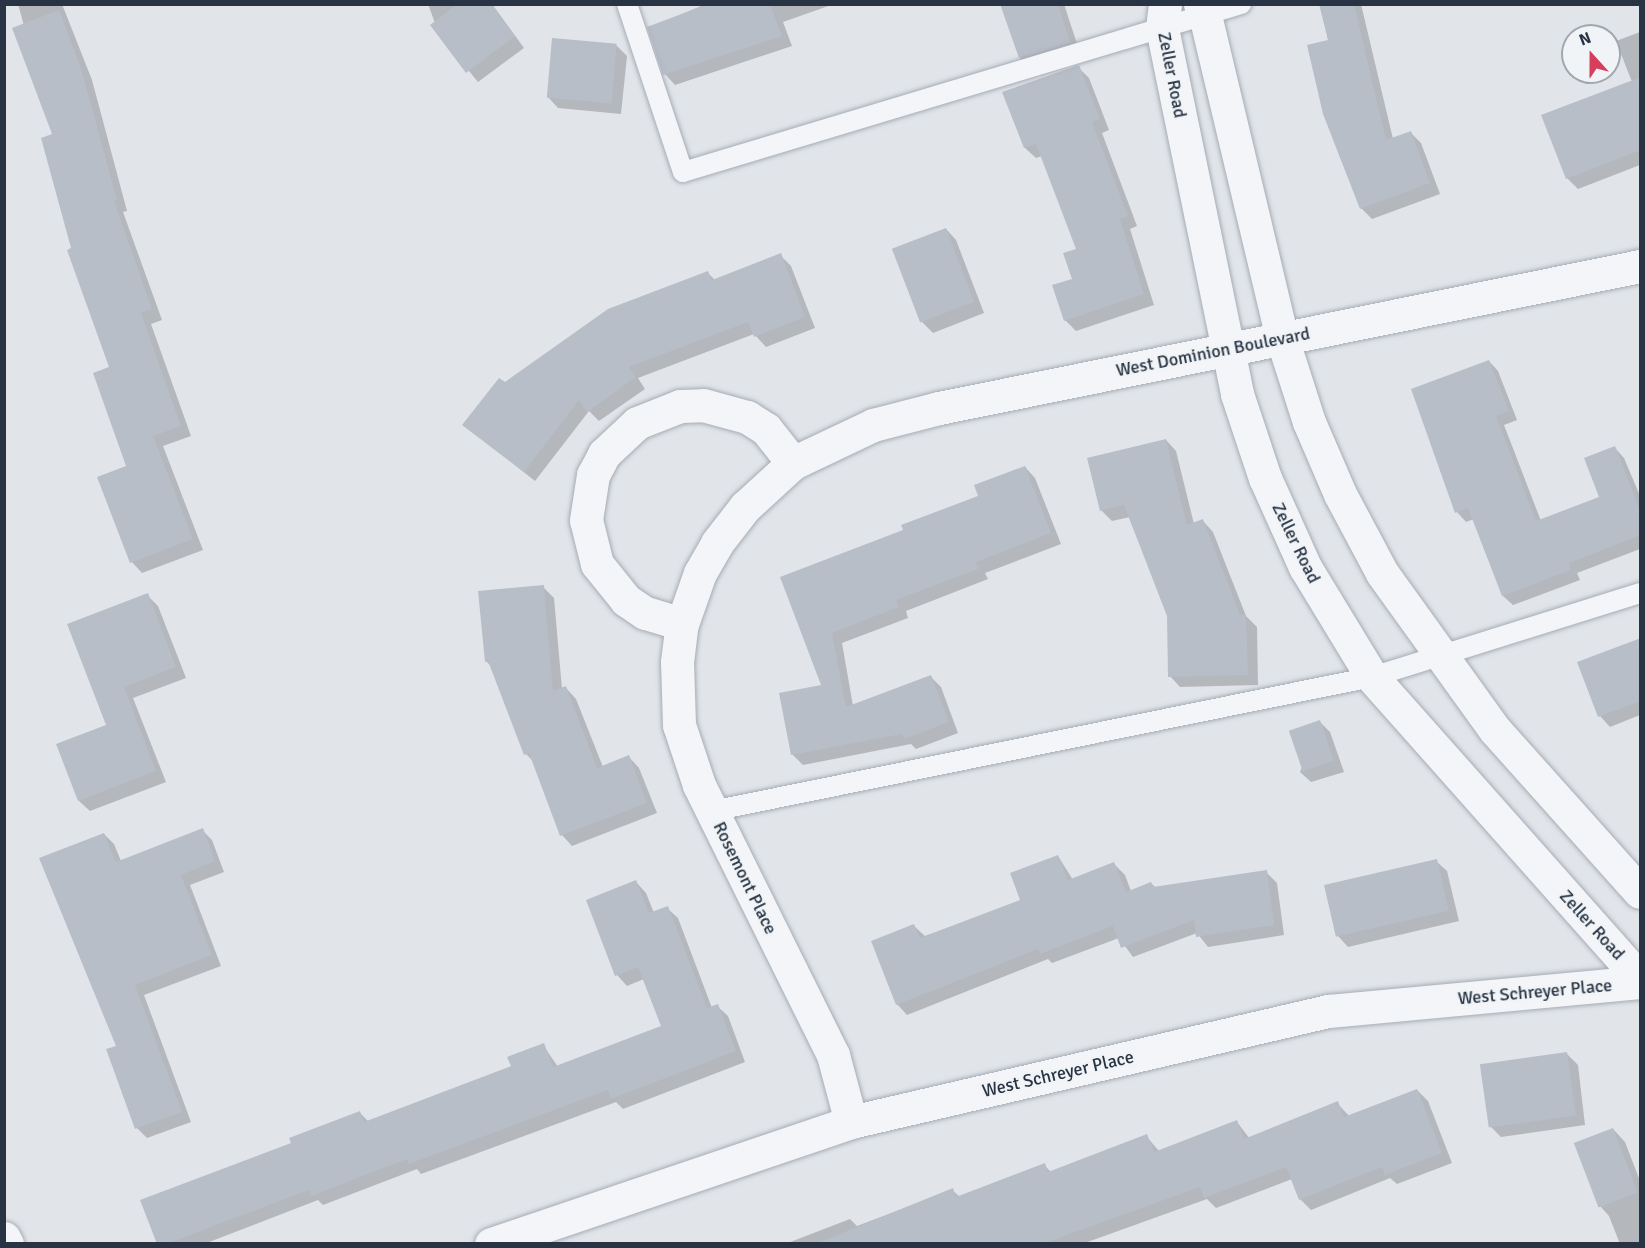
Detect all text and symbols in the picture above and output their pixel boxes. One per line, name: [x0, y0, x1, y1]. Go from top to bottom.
north arrow: [1561, 24, 1621, 84]
text: N: [1576, 28, 1594, 50]
street label: Zeller Road: [1153, 30, 1191, 120]
street label: West Dominion Boulevard: [1114, 323, 1312, 381]
street label: Zeller Road: [1267, 499, 1325, 587]
street label: Rosemont Place: [708, 818, 782, 938]
street label: Zeller Road: [1555, 885, 1629, 965]
street label: West Schreyer Place: [1457, 974, 1613, 1010]
street label: West Schreyer Place: [980, 1046, 1136, 1102]

